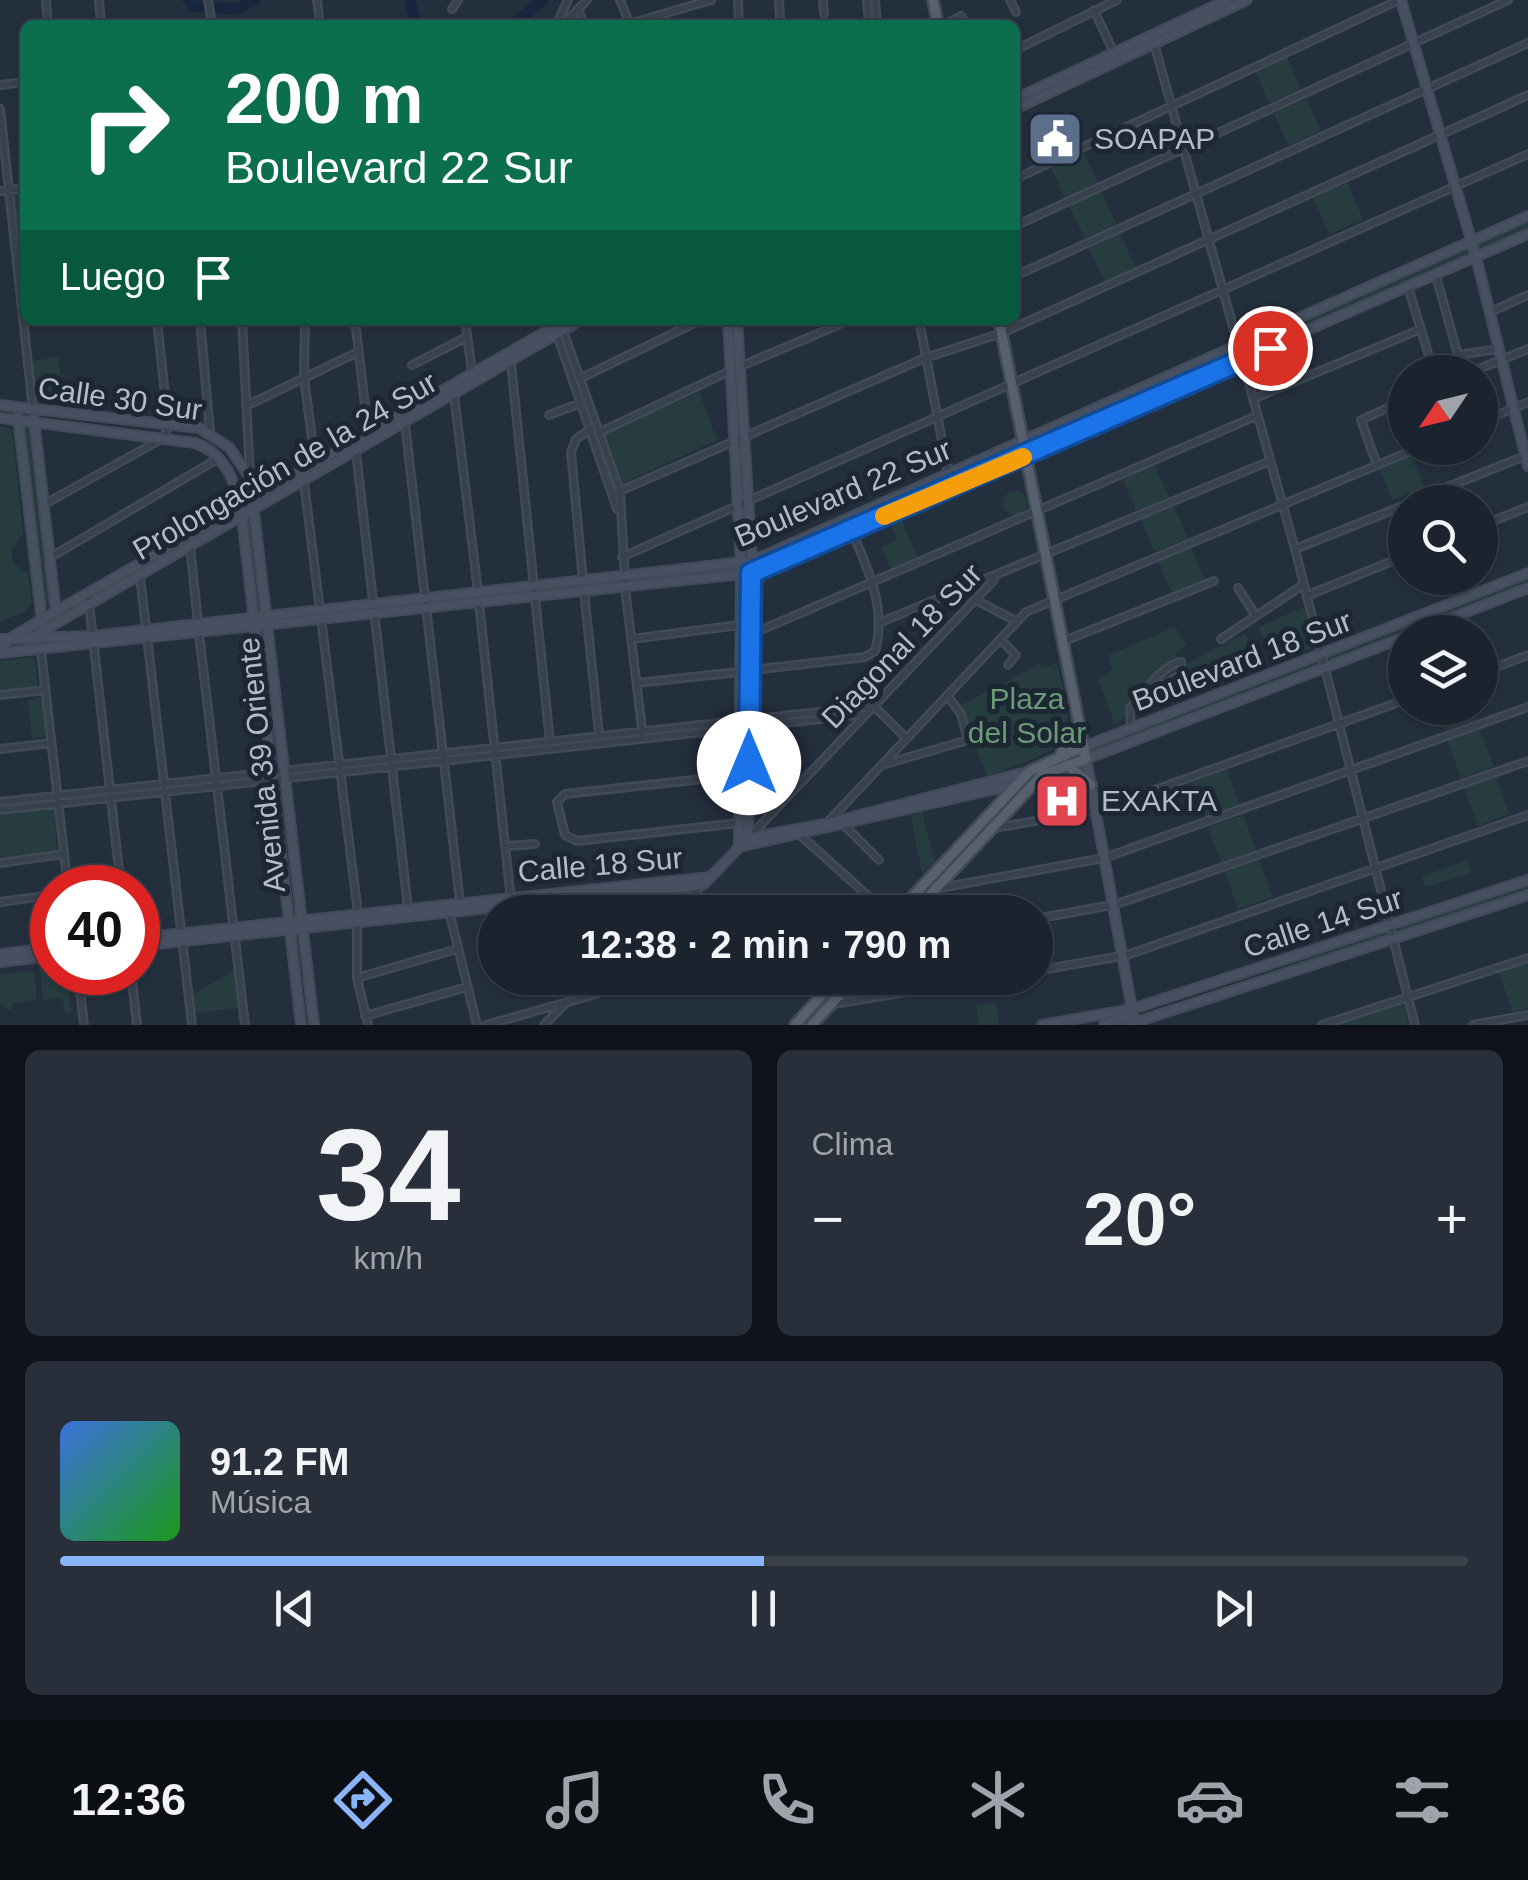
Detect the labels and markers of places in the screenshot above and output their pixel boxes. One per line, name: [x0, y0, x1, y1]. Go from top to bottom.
public building icon: SOAPAP: [1025, 109, 1085, 169]
place label: SOAPAP: [1094, 122, 1215, 155]
pin: [1228, 306, 1313, 391]
hospital icon: EXAKTA: [1032, 771, 1092, 831]
place label: EXAKTA: [1101, 784, 1217, 817]

